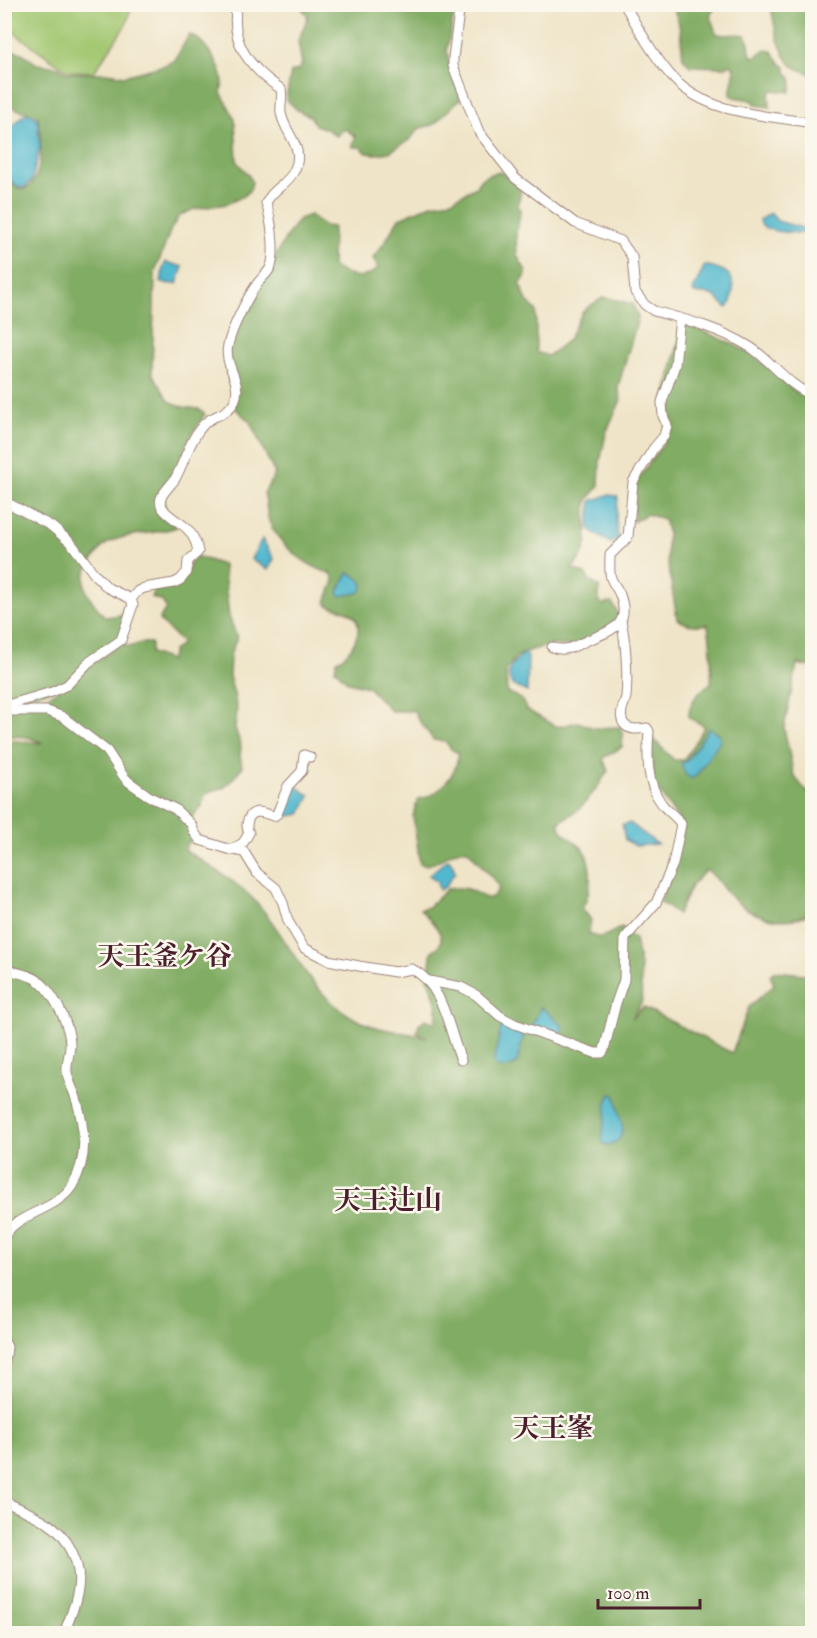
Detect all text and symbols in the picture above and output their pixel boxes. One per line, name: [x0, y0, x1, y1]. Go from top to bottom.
district label: 天王釜ケ谷: [98, 940, 233, 973]
district label: 天王辻山: [334, 1184, 442, 1217]
district label: 天王峯: [513, 1412, 594, 1445]
scale bar: [598, 1572, 700, 1610]
text: 100 m: [607, 1582, 650, 1605]

